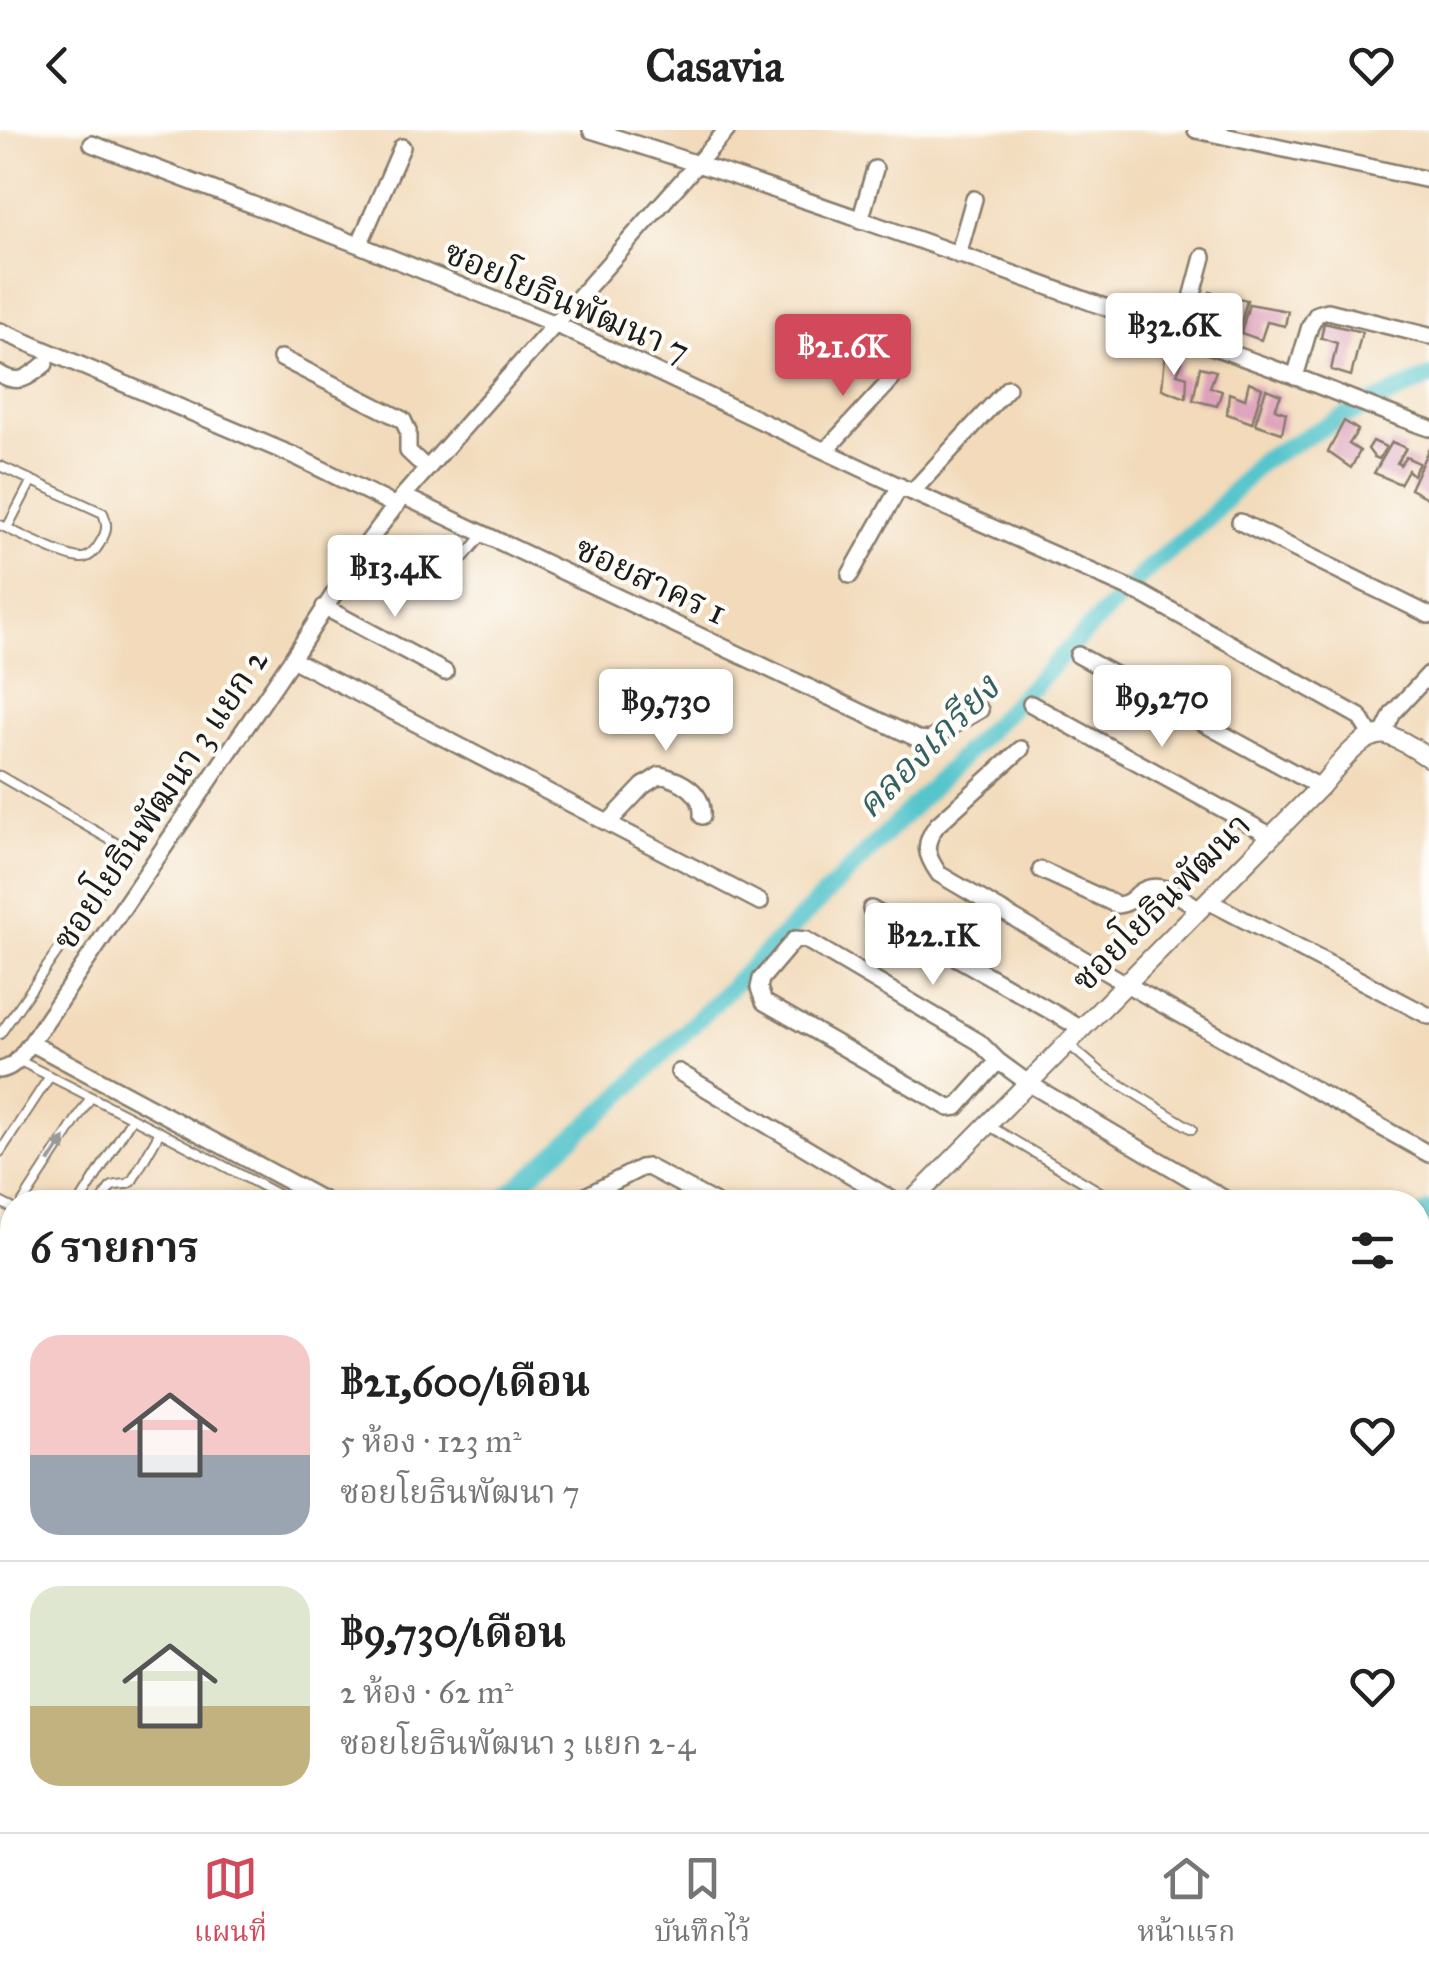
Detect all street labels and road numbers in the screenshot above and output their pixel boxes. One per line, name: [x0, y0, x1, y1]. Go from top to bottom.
street label: ซอยโยธินพัฒนา 7: [438, 227, 697, 372]
street label: ซอยสาคร 1: [568, 527, 733, 634]
street label: ซอยโยธินพัฒนา 3 แยก 2: [40, 637, 278, 958]
street label: ซอยโยธินพัฒนา: [1060, 801, 1260, 1001]

